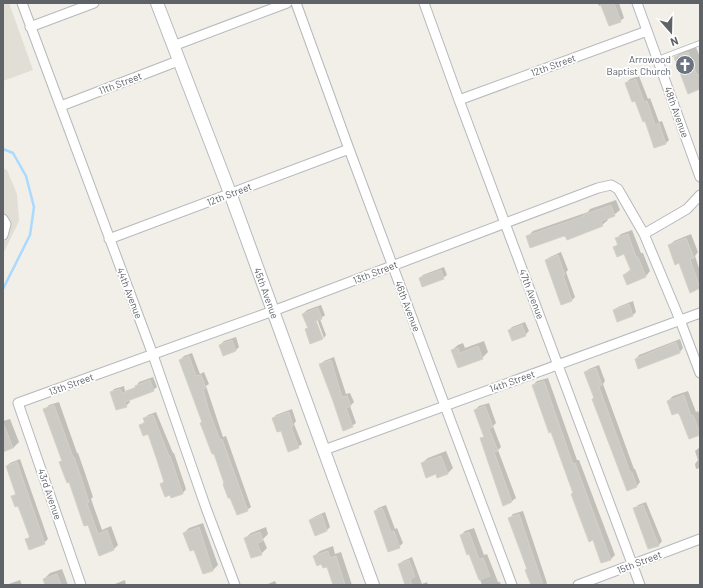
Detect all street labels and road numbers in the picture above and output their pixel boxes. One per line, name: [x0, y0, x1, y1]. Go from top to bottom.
street label: 12th Street: [529, 51, 578, 79]
street label: 11th Street: [97, 69, 144, 97]
street label: 48th Avenue: [662, 85, 692, 139]
street label: 12th Street: [205, 180, 254, 208]
street label: 13th Street: [351, 258, 399, 286]
street label: 44th Avenue: [115, 266, 145, 320]
street label: 45th Avenue: [252, 266, 281, 320]
street label: 47th Avenue: [517, 267, 547, 321]
street label: 46th Avenue: [393, 279, 423, 333]
street label: 14th Street: [488, 367, 537, 395]
street label: 13th Street: [47, 370, 95, 398]
street label: 43rd Avenue: [36, 467, 64, 521]
street label: 15th Street: [615, 548, 663, 576]

